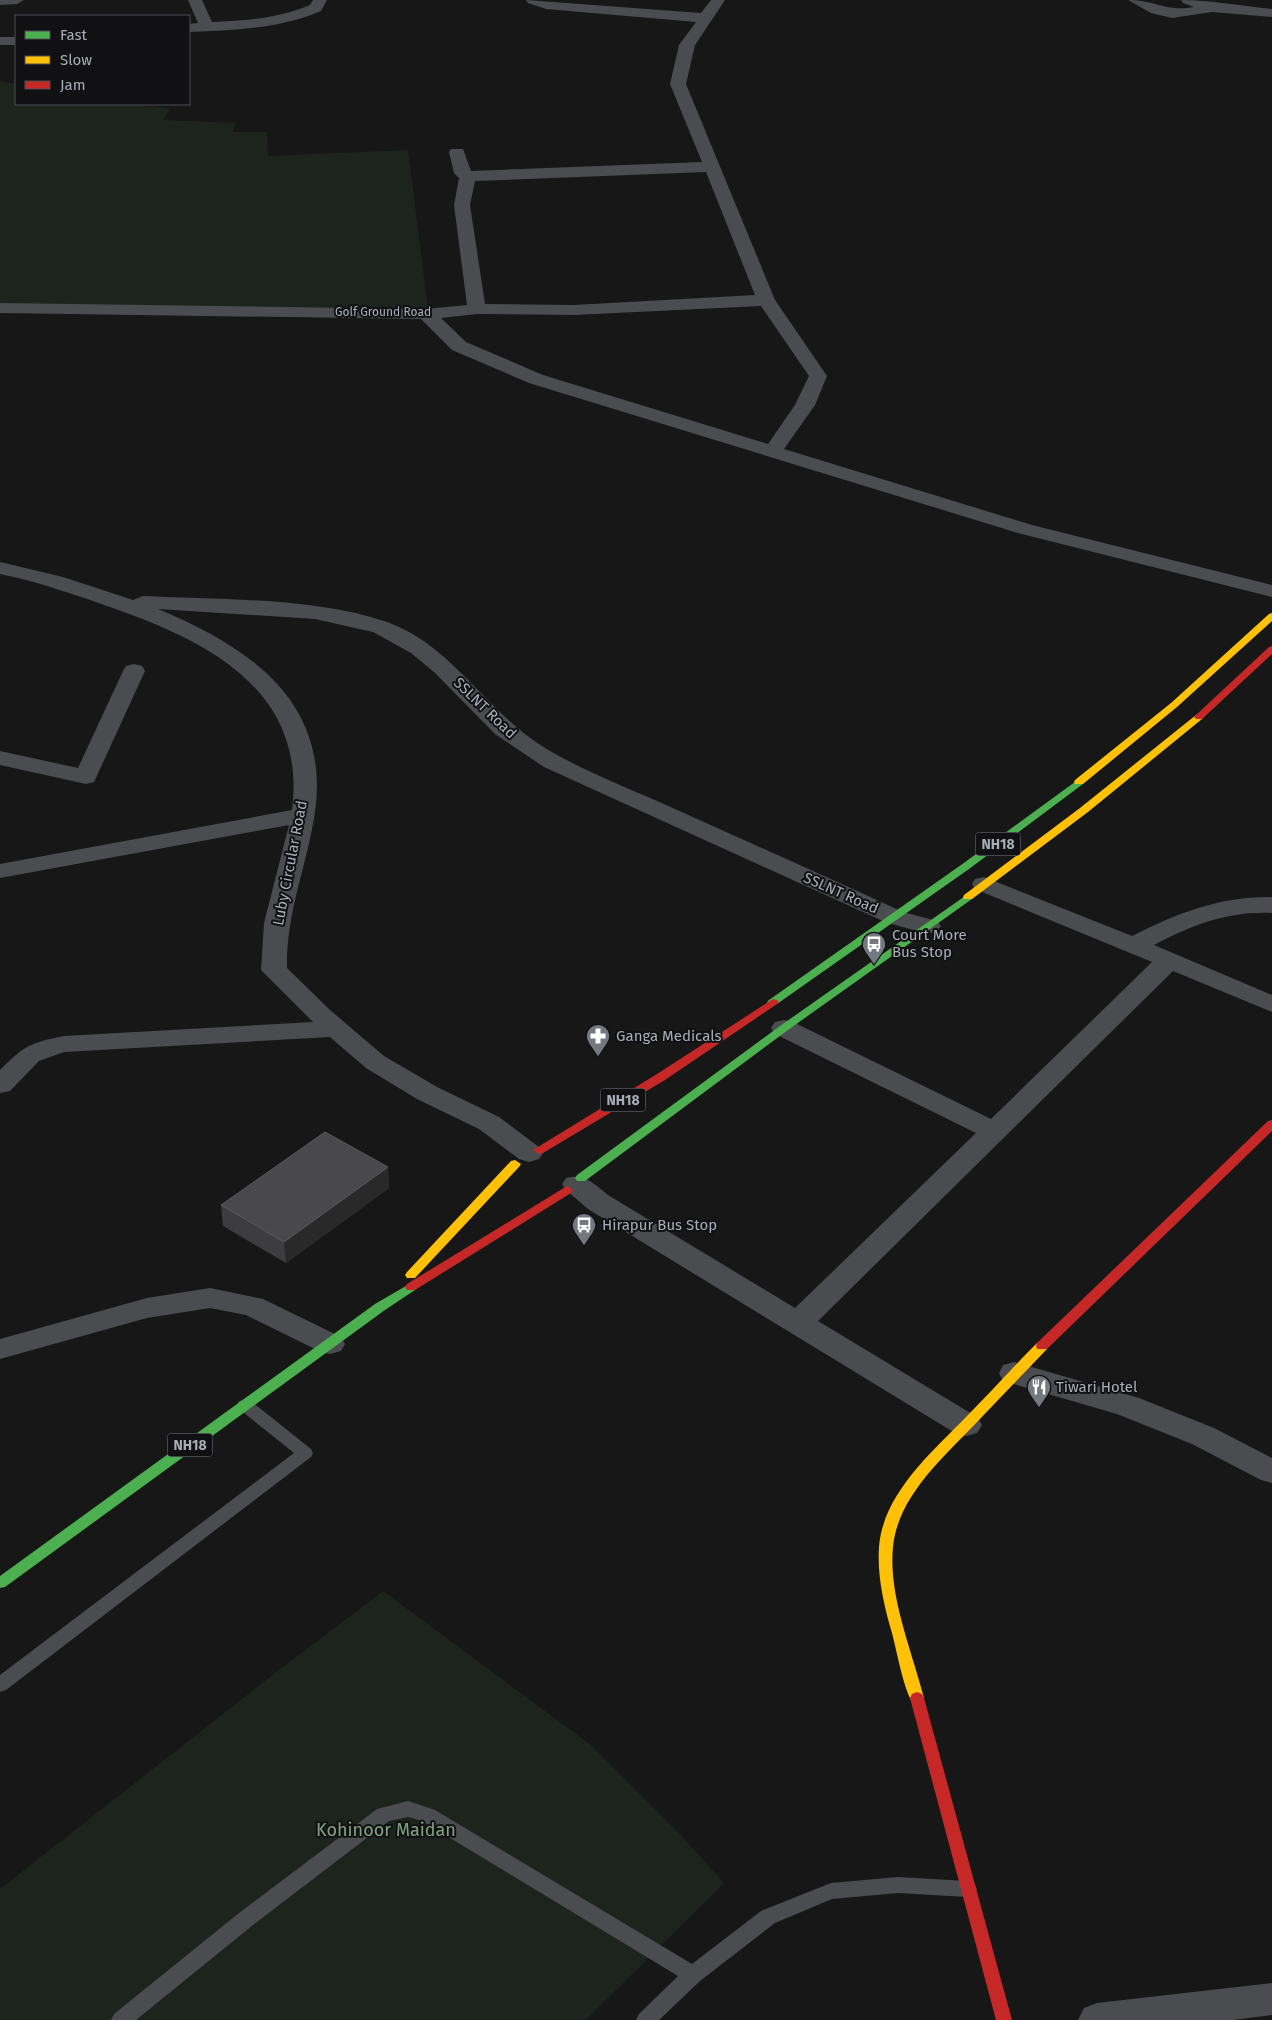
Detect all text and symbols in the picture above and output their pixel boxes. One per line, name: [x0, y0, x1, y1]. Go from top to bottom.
legend: [15, 15, 190, 105]
text: Fast: [60, 26, 87, 44]
text: Slow: [60, 51, 92, 69]
text: Jam: [60, 76, 86, 94]
street label: Golf Ground Road: [335, 305, 431, 319]
street label: SSLNT Road: [450, 674, 520, 742]
street label: Luby Circular Road: [269, 799, 311, 927]
road number: NH18: [976, 832, 1020, 856]
street label: SSLNT Road: [801, 868, 881, 918]
place label: Court More Bus Stop: [892, 926, 967, 961]
bus stop icon: Court More Bus Stop: [861, 931, 887, 965]
pharmacy icon: Ganga Medicals: [585, 1023, 611, 1057]
place label: Ganga Medicals: [616, 1027, 722, 1045]
road number: NH18: [600, 1088, 646, 1112]
bus stop icon: Hirapur Bus Stop: [571, 1212, 597, 1246]
place label: Hirapur Bus Stop: [602, 1216, 717, 1234]
restaurant icon: Tiwari Hotel: [1026, 1374, 1052, 1408]
place label: Tiwari Hotel: [1056, 1378, 1138, 1396]
road number: NH18: [168, 1434, 212, 1456]
park label: Kohinoor Maidan: [316, 1819, 456, 1841]

